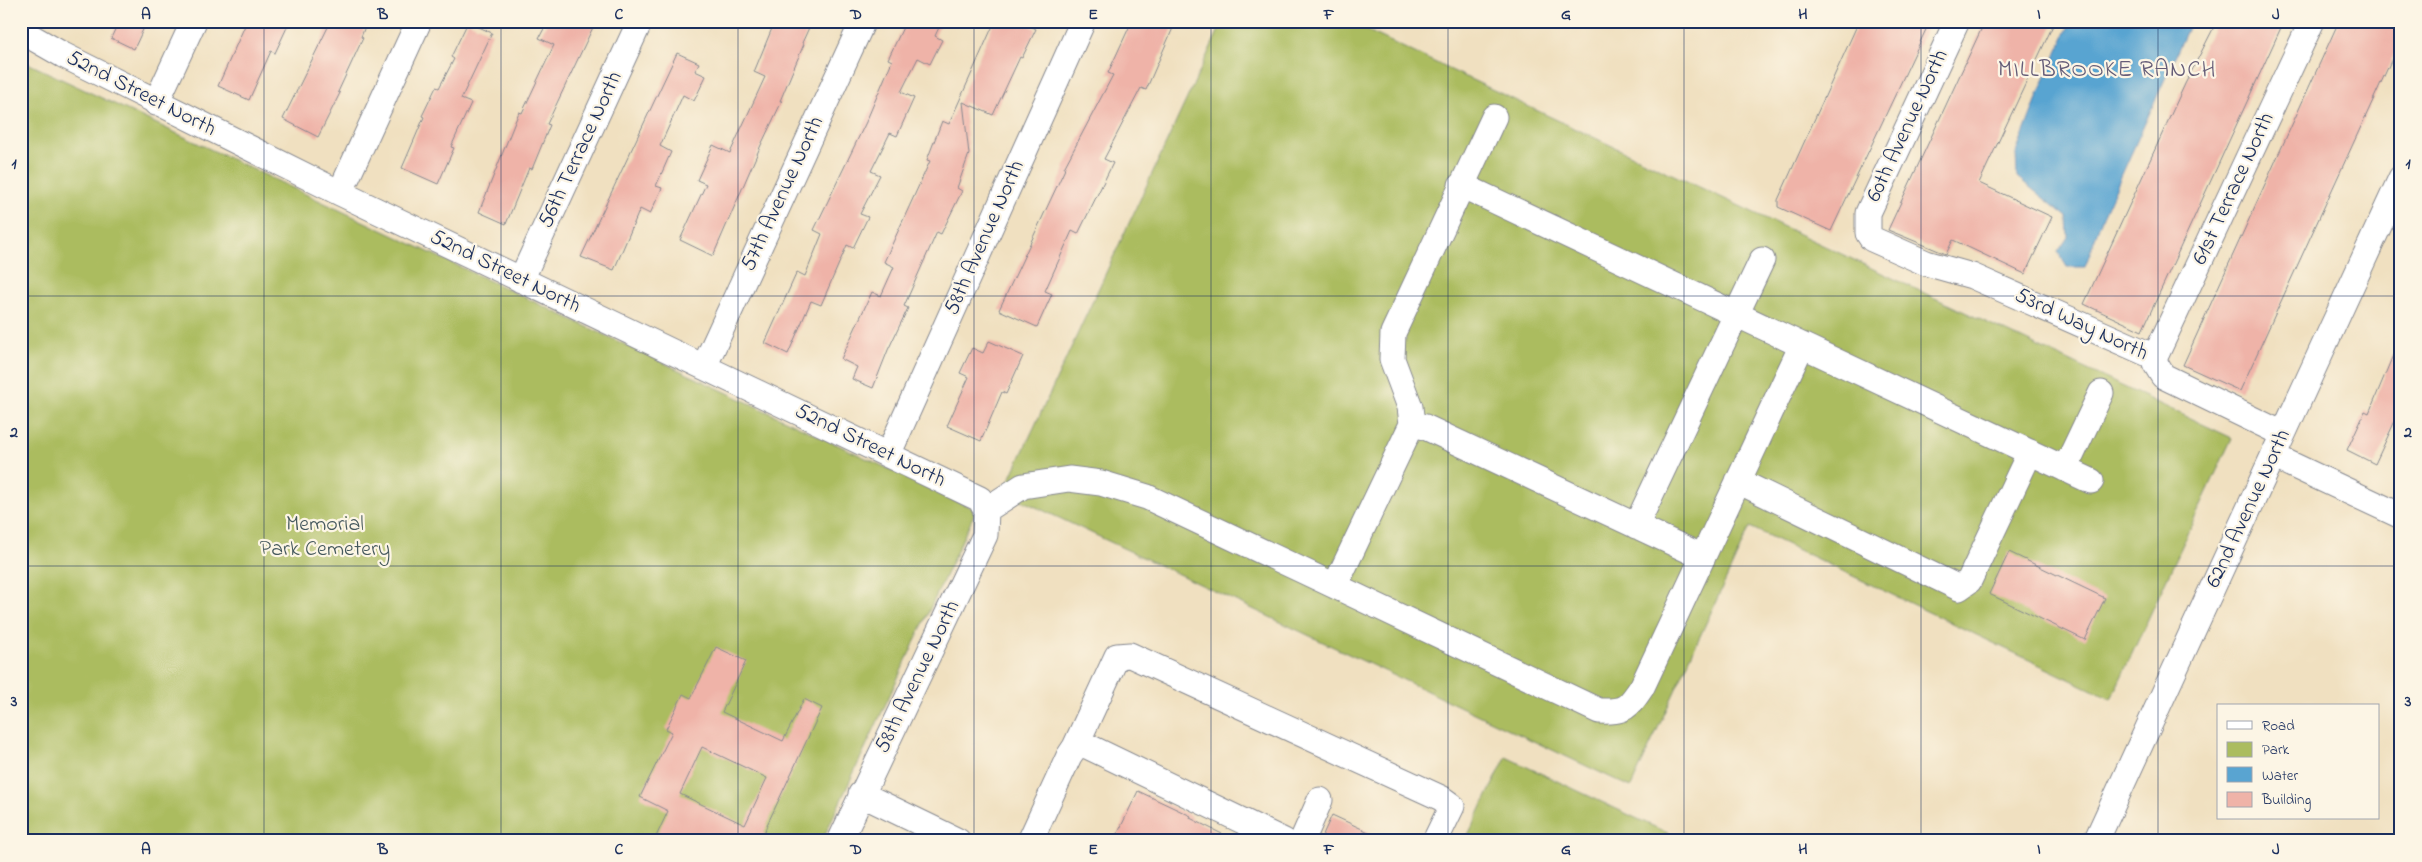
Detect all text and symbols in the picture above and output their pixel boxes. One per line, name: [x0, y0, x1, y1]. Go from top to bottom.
text: A: [141, 3, 151, 27]
text: B: [377, 3, 389, 27]
text: C: [615, 3, 624, 27]
text: D: [849, 3, 862, 27]
text: E: [1088, 3, 1098, 27]
text: F: [1323, 3, 1335, 27]
text: G: [1561, 3, 1571, 27]
text: H: [1798, 3, 1808, 27]
text: I: [2037, 3, 2041, 27]
text: J: [2272, 3, 2280, 27]
street label: 52nd Street North: [61, 42, 221, 146]
street label: 60th Avenue North: [1859, 45, 1957, 207]
district label: MILLBROOKE RANCH: [1998, 53, 2216, 88]
street label: 56th Terrace North: [531, 66, 631, 234]
street label: 61st Terrace North: [2185, 108, 2283, 270]
street label: 57th Avenue North: [733, 111, 833, 277]
text: 1: [11, 152, 17, 176]
text: 1: [2405, 152, 2411, 176]
street label: 58th Avenue North: [937, 155, 1033, 321]
street label: 52nd Street North: [424, 222, 586, 322]
street label: 53rd Way North: [2009, 280, 2153, 371]
street label: 52nd Street North: [789, 396, 951, 496]
text: 2: [9, 421, 18, 445]
text: 2: [2403, 421, 2412, 445]
street label: 62nd Avenue North: [2198, 424, 2300, 594]
park label: Memorial Park Cemetery: [260, 509, 390, 567]
street label: 58th Avenue North: [867, 595, 969, 759]
text: 3: [10, 690, 18, 714]
text: 3: [2404, 690, 2412, 714]
legend: [2217, 704, 2380, 820]
text: Road: [2262, 715, 2295, 737]
text: Park: [2262, 739, 2290, 761]
text: Water: [2262, 765, 2298, 787]
text: Building: [2261, 789, 2311, 812]
text: A: [141, 838, 151, 862]
text: B: [377, 838, 389, 862]
text: C: [615, 838, 624, 862]
text: D: [849, 838, 862, 862]
text: E: [1088, 838, 1098, 862]
text: F: [1323, 838, 1335, 862]
text: G: [1561, 838, 1571, 862]
text: H: [1798, 838, 1808, 862]
text: I: [2037, 838, 2041, 862]
text: J: [2272, 838, 2280, 862]

